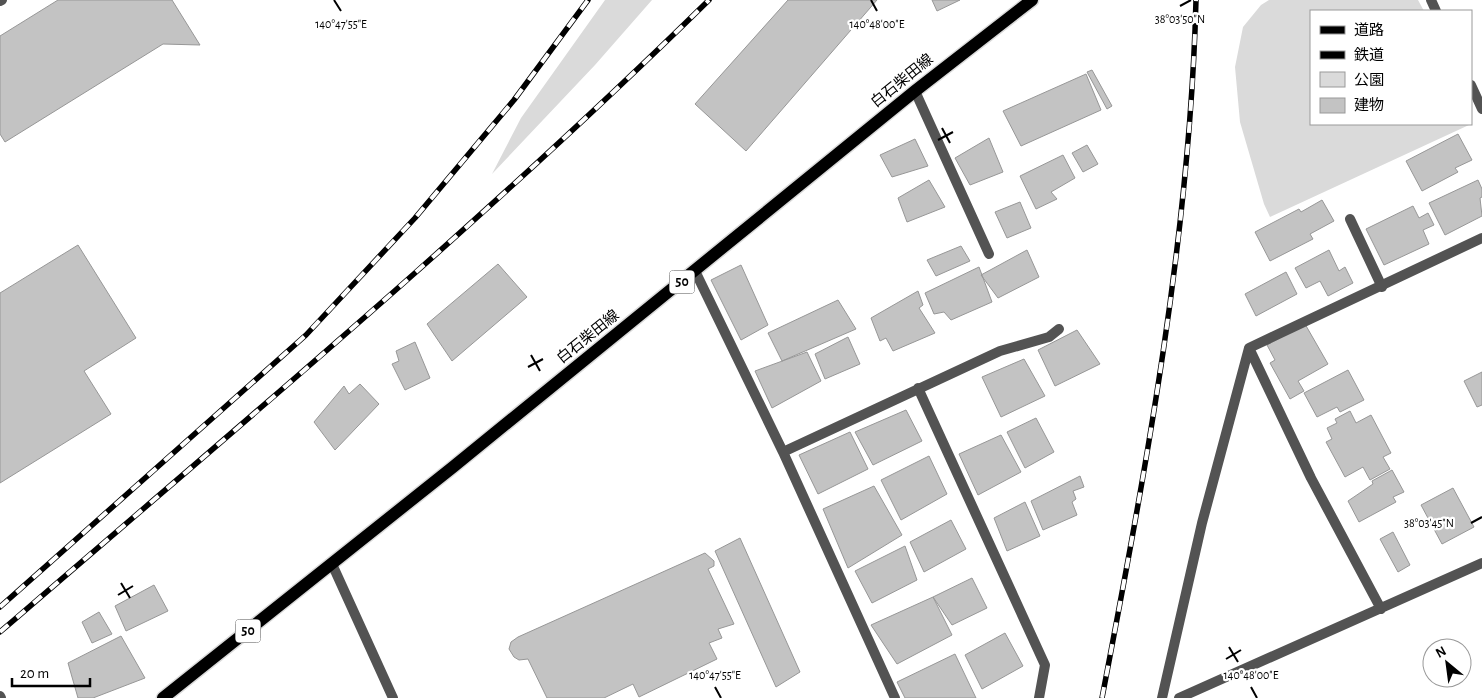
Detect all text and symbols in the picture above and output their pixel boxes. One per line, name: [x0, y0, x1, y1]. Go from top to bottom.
legend: [1310, 10, 1472, 125]
text: 38°03'50"N: [1155, 13, 1205, 25]
text: 140°47'55"E: [315, 18, 367, 30]
text: 140°48'00"E: [849, 18, 905, 30]
text: 道路: [1354, 22, 1384, 38]
text: 鉄道: [1354, 47, 1384, 63]
street label: 白石柴田線: [868, 51, 936, 110]
text: 公園: [1354, 72, 1384, 88]
text: 建物: [1354, 97, 1384, 113]
road number: 50: [670, 270, 694, 294]
street label: 白石柴田線: [554, 307, 622, 366]
text: 38°03'45"N: [1404, 517, 1454, 529]
road number: 50: [236, 620, 260, 642]
north arrow: [1422, 638, 1472, 688]
text: N: [1434, 644, 1449, 661]
scale bar: [12, 656, 90, 688]
text: 20 m: [20, 666, 49, 681]
text: 140°47'55"E: [689, 669, 741, 681]
text: 140°48'00"E: [1223, 669, 1279, 681]

